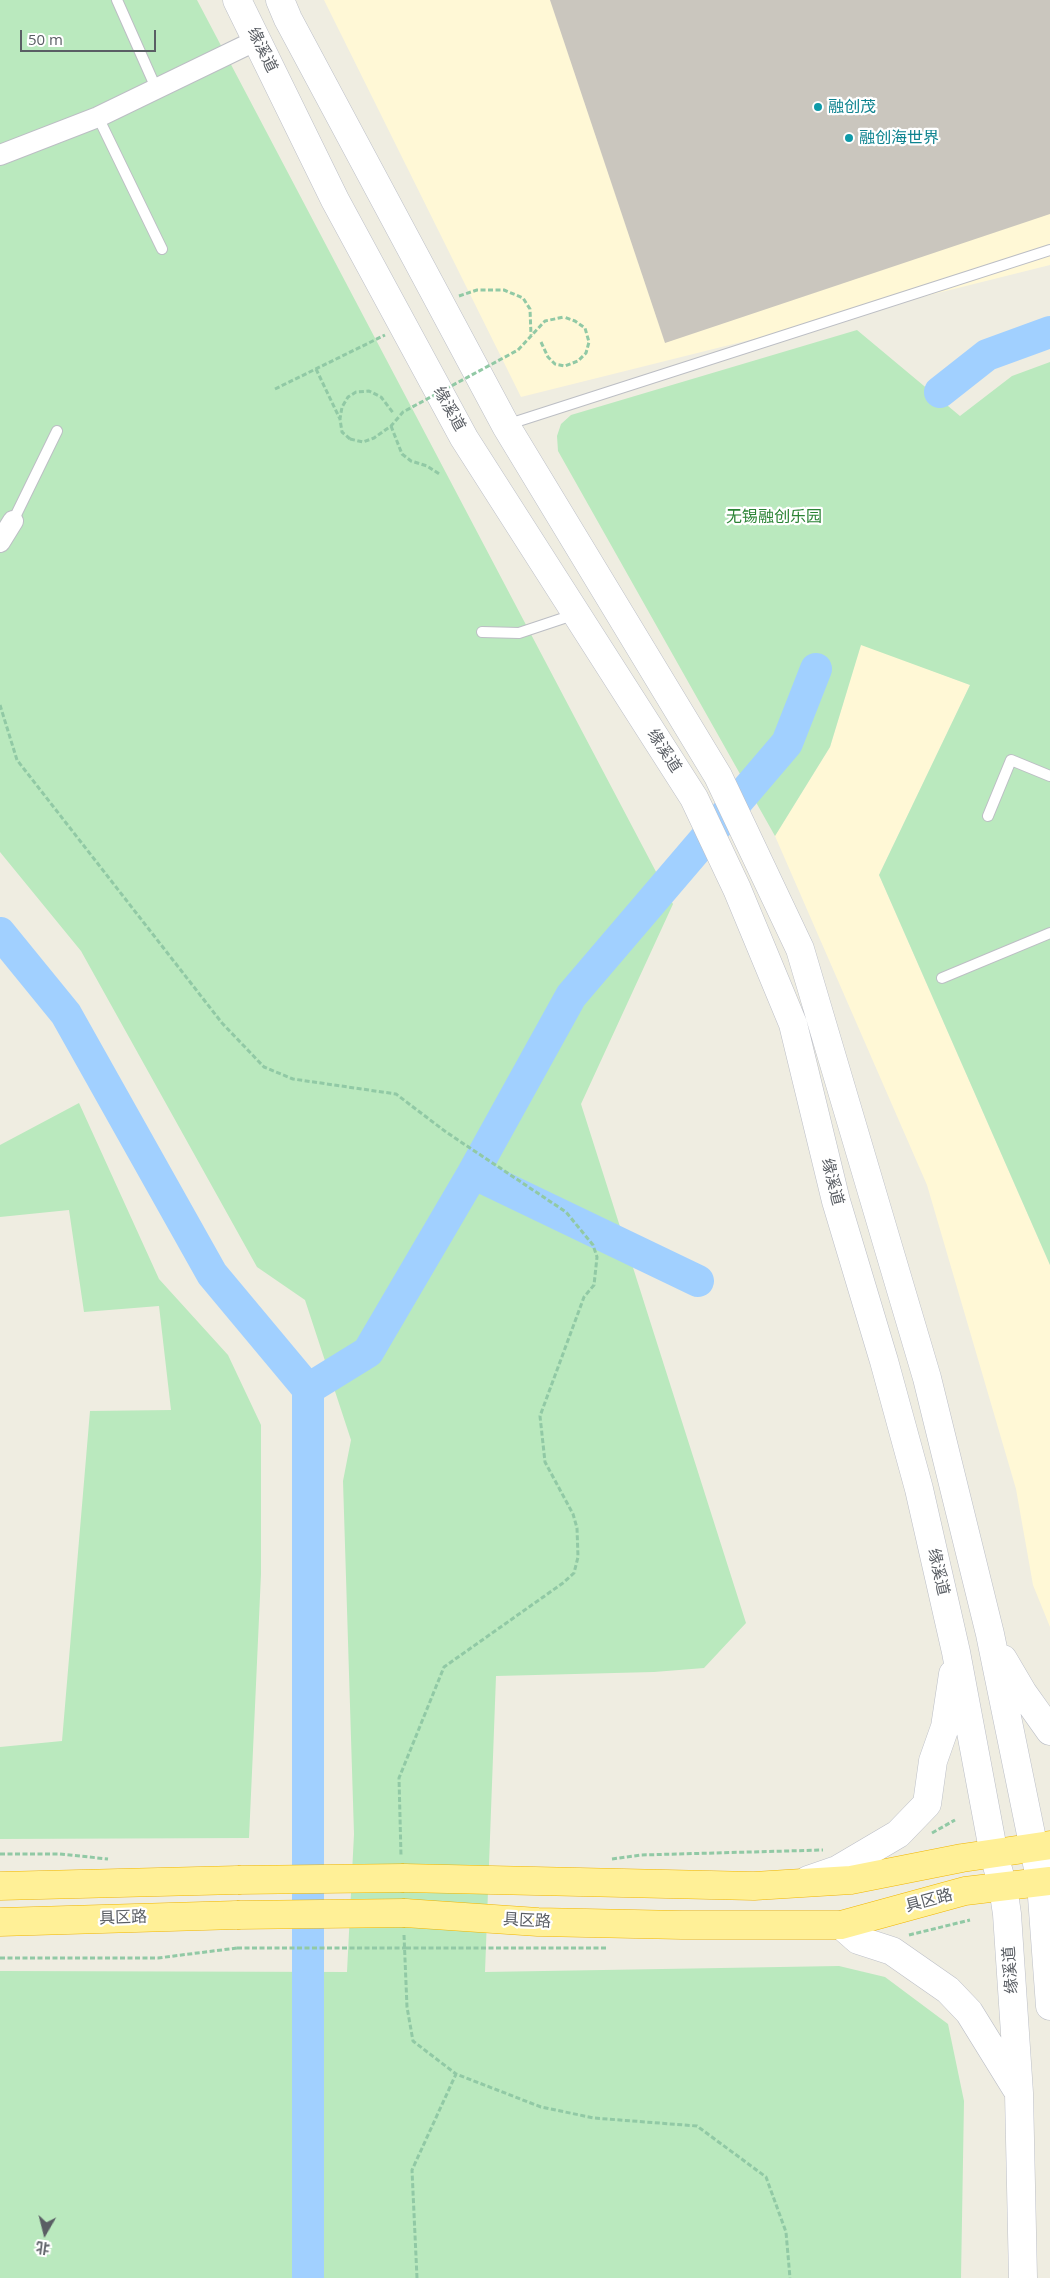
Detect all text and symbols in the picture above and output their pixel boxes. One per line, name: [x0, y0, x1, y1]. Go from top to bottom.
scale bar: [22, 20, 159, 52]
street label: 缘溪道: [243, 24, 281, 76]
text: 50 m: [28, 29, 63, 49]
place label: 融创茂: [828, 97, 876, 117]
marker: 融创茂: [812, 101, 824, 113]
place label: 融创海世界: [859, 128, 939, 148]
marker: 融创海世界: [843, 132, 855, 144]
street label: 缘溪道: [429, 383, 469, 435]
park label: 无锡融创乐园: [726, 507, 822, 527]
street label: 缘溪道: [643, 726, 685, 776]
street label: 缘溪道: [817, 1156, 847, 1208]
street label: 缘溪道: [923, 1546, 953, 1598]
street label: 具区路: [903, 1886, 955, 1916]
street label: 具区路: [99, 1908, 147, 1928]
street label: 具区路: [503, 1910, 551, 1932]
street label: 缘溪道: [1000, 1945, 1022, 1995]
north arrow: [20, 2208, 70, 2258]
text: 北: [35, 2238, 51, 2259]

